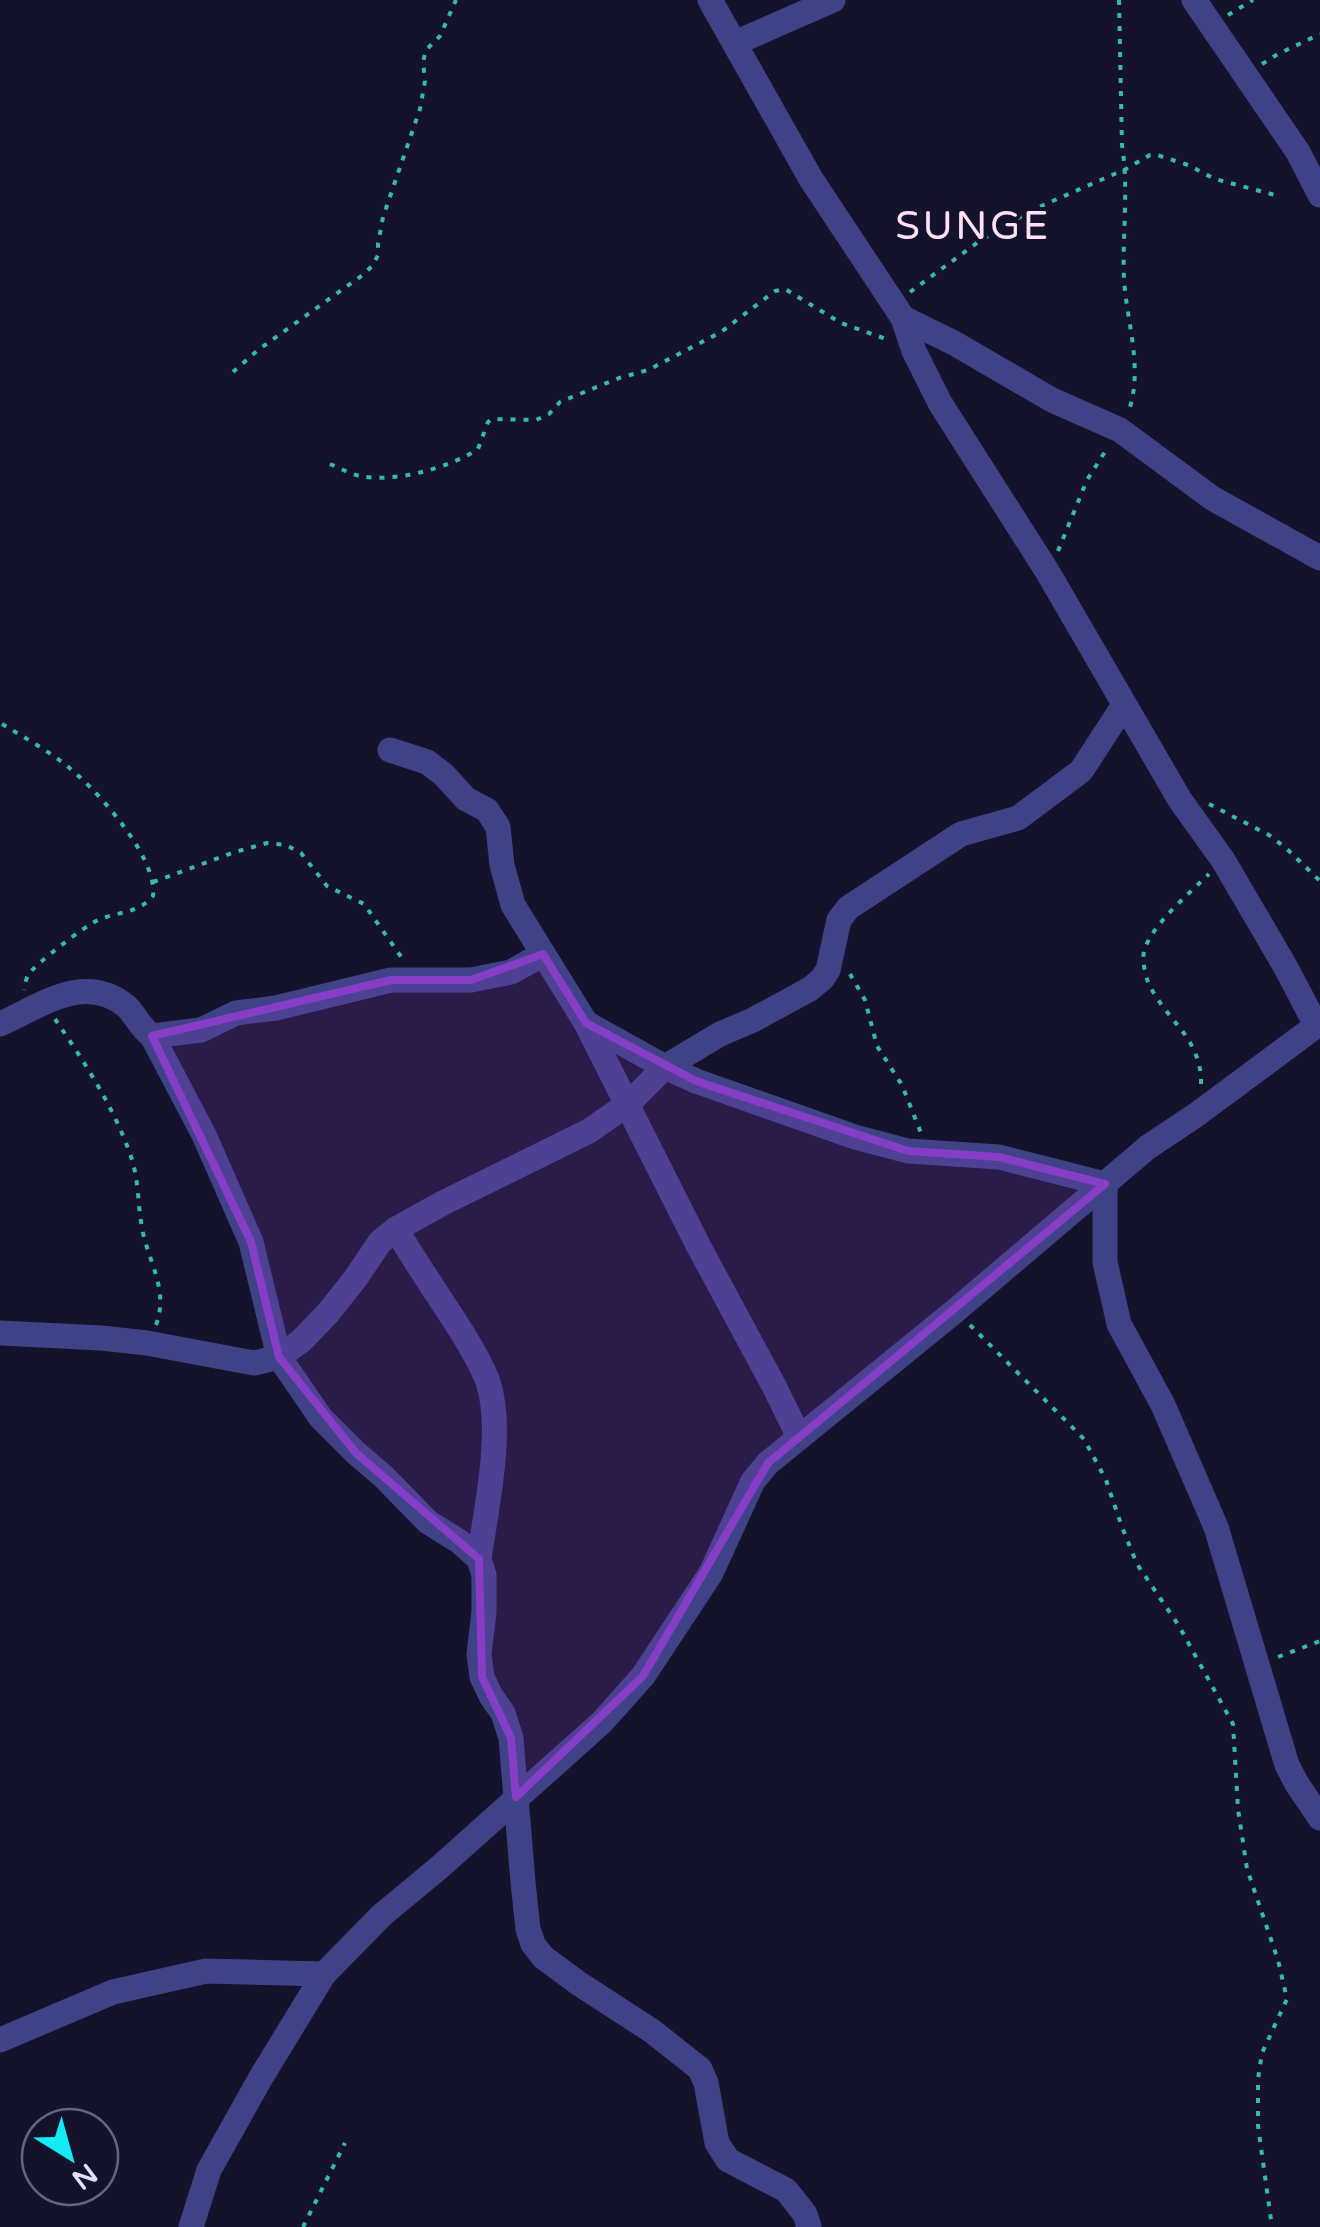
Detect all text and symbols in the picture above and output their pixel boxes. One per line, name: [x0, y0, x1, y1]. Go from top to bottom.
district label: SUNGE: [895, 202, 1051, 250]
north arrow: [20, 2107, 120, 2207]
text: N: [65, 2156, 104, 2197]

